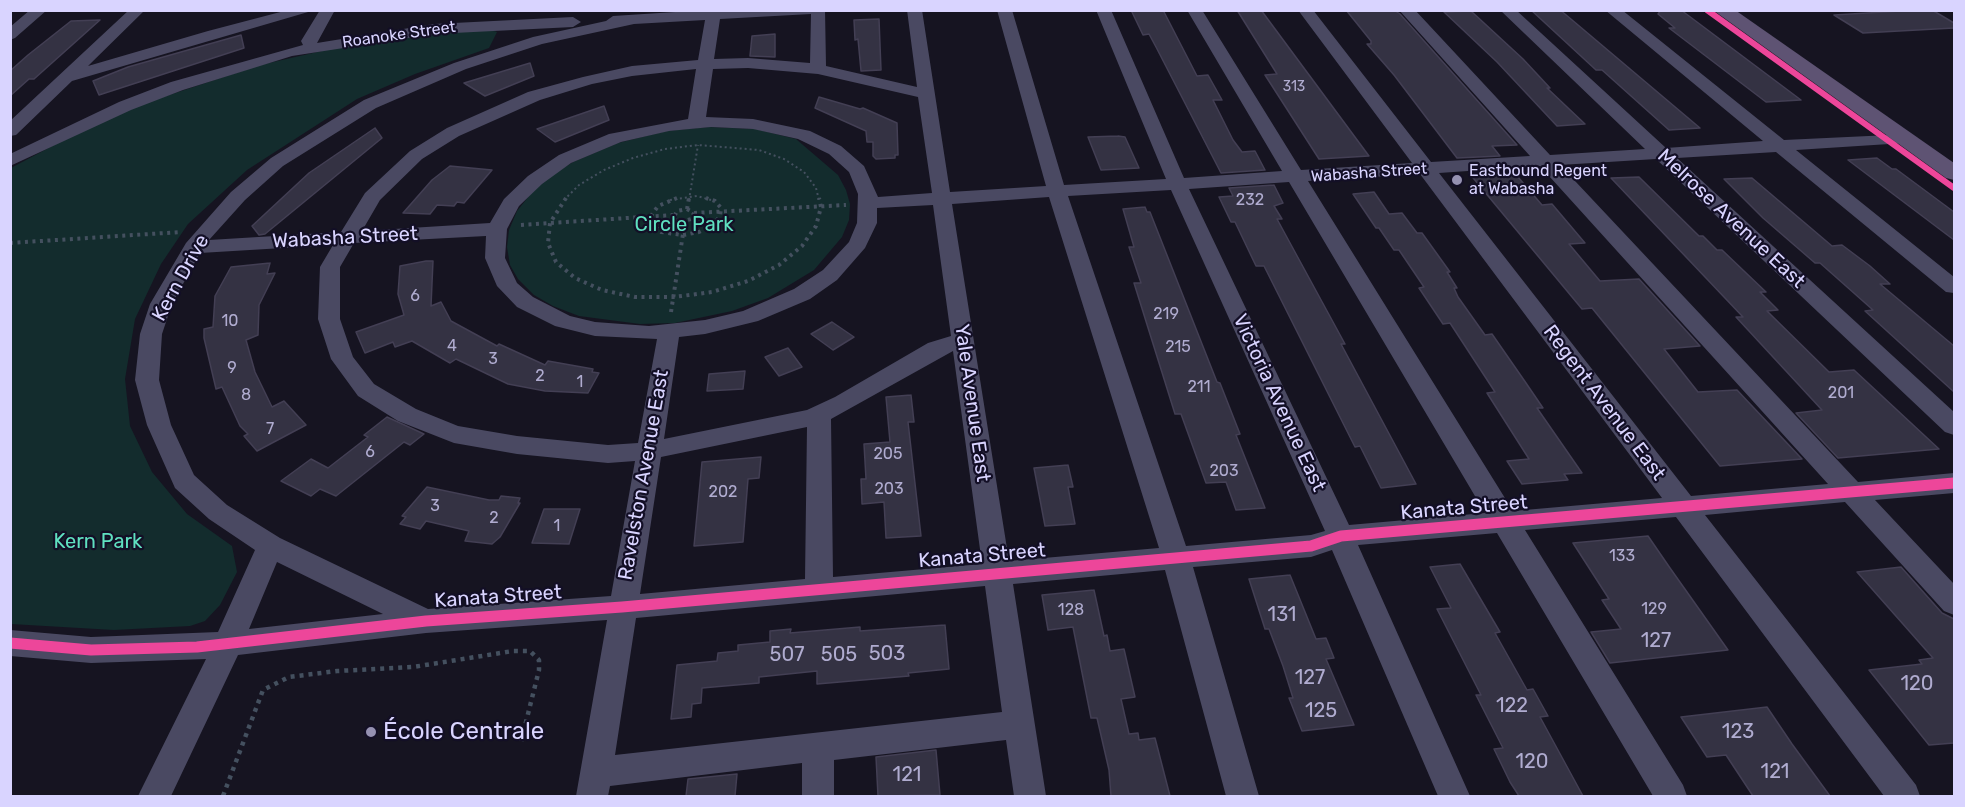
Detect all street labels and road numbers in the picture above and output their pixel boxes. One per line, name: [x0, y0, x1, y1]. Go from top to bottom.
street label: Roanoke Street: [341, 18, 457, 52]
street label: Melrose Avenue East: [1652, 144, 1810, 294]
street label: Wabasha Street: [1310, 159, 1428, 187]
street label: Wabasha Street: [272, 222, 418, 254]
street label: Kern Drive: [147, 230, 215, 326]
street label: Victoria Avenue East: [1227, 311, 1331, 495]
street label: Regent Avenue East: [1538, 321, 1670, 485]
street label: Yale Avenue East: [949, 323, 995, 483]
street label: Ravelston Avenue East: [614, 368, 674, 582]
street label: Kanata Street: [1399, 490, 1529, 526]
street label: Kanata Street: [917, 538, 1047, 574]
street label: Kanata Street: [434, 581, 562, 613]

